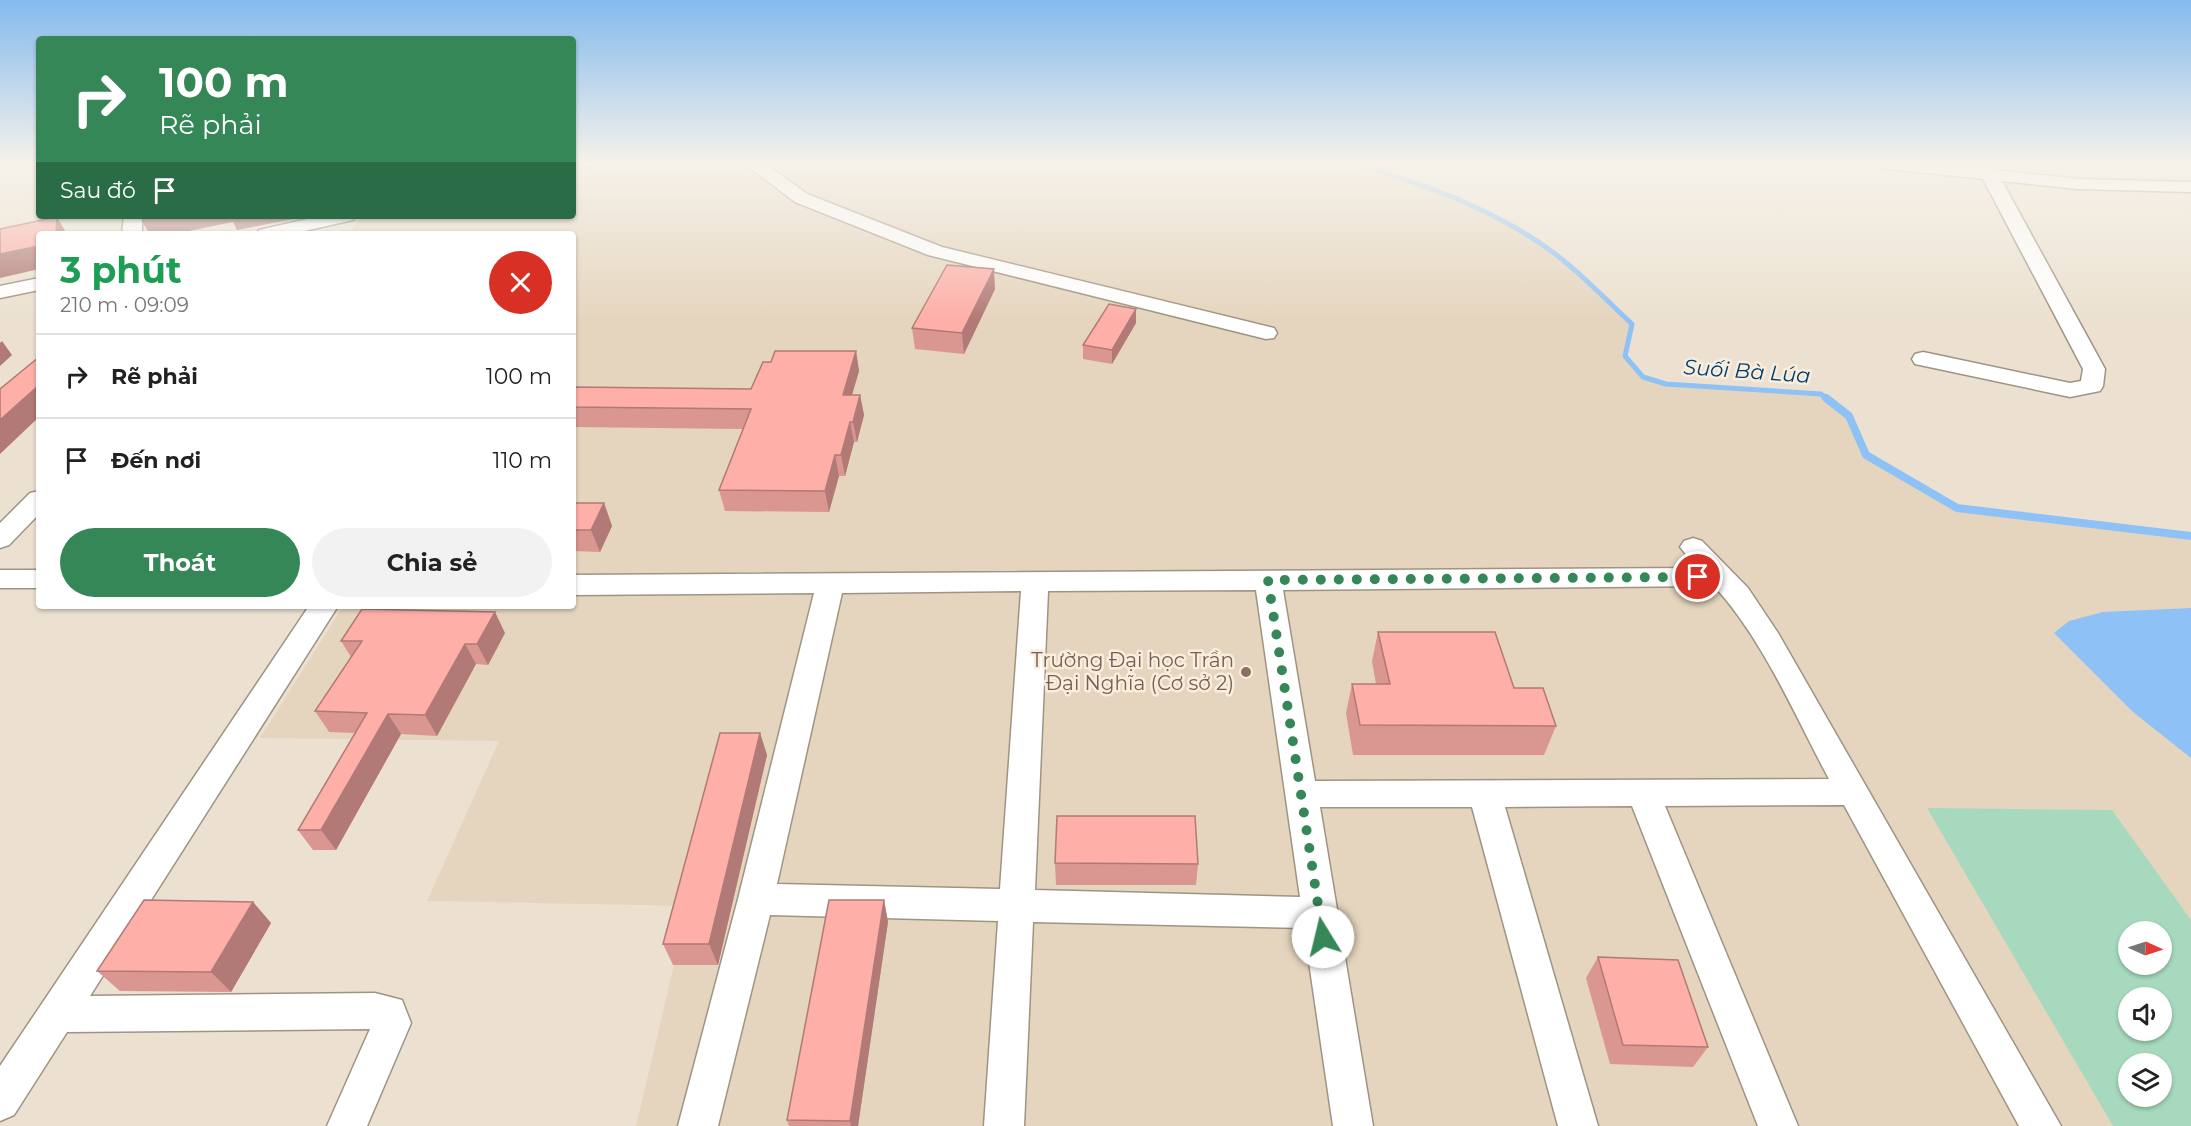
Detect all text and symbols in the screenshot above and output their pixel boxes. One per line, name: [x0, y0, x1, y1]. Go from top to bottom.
text: 100 m: [159, 56, 288, 108]
icon: right: [60, 60, 138, 138]
text: Rẽ phải: [159, 108, 262, 141]
icon: arrive: [148, 174, 181, 207]
text: Sau đó: [60, 177, 136, 204]
text: 3 phút: [60, 248, 182, 292]
button: close: [489, 251, 552, 314]
text: 210 m · 09:09: [60, 293, 189, 317]
water label: Suối Bà Lúa: [1683, 354, 1811, 388]
icon: right: [60, 360, 93, 393]
text: Rẽ phải: [111, 363, 198, 390]
text: 100 m: [486, 363, 552, 390]
icon: arrive: [60, 444, 93, 477]
text: Đến nơi: [111, 447, 201, 474]
text: 110 m: [492, 447, 552, 474]
button: Thoát: [60, 528, 300, 597]
button: Chia sẻ: [312, 528, 552, 597]
pin: [1672, 551, 1723, 602]
icon: arrive: [1681, 560, 1714, 593]
place label: Trường Đại học Trần Đại Nghĩa (Cơ sở 2): [1031, 648, 1234, 695]
marker: Trường Đại học Trần Đại Nghĩa (Cơ sở 2): [1239, 665, 1253, 679]
position arrow: [1291, 905, 1355, 969]
north arrow: [2118, 921, 2172, 975]
map controls: [2118, 921, 2172, 1107]
button: sound: [2118, 987, 2172, 1041]
button: layers: [2118, 1053, 2172, 1107]

